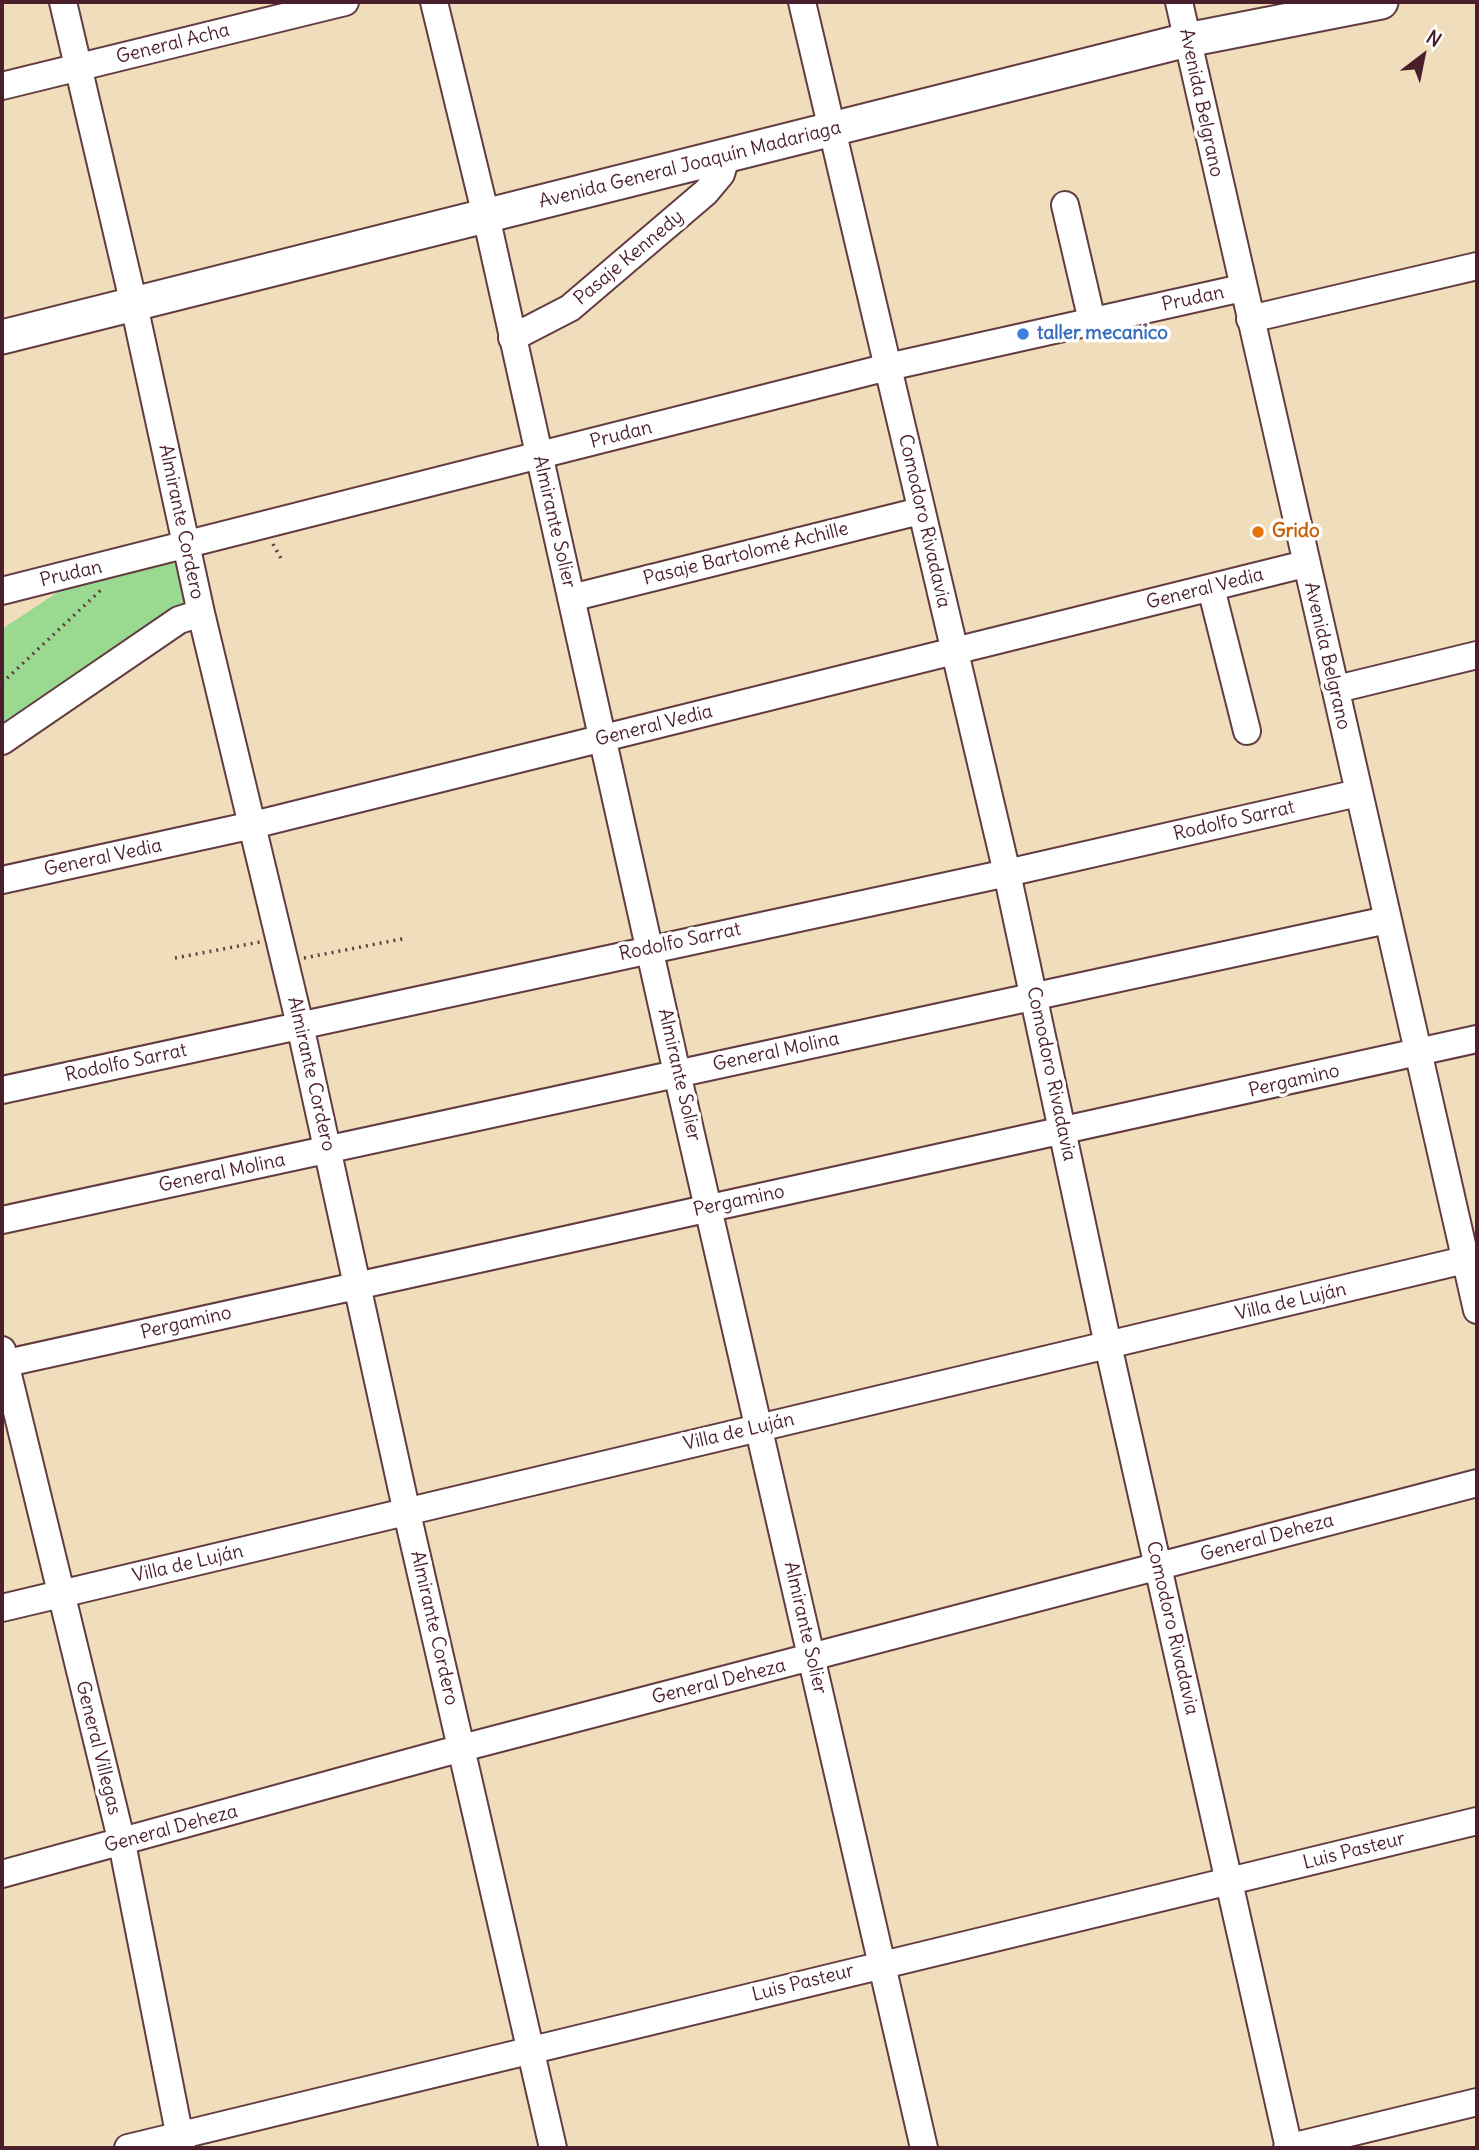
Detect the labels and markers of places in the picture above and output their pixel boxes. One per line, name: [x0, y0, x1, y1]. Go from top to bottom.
place label: taller mecanico: [1037, 323, 1168, 345]
marker: taller mecanico: [1015, 326, 1031, 342]
place label: Grido: [1272, 521, 1320, 543]
marker: Grido: [1250, 524, 1266, 540]

